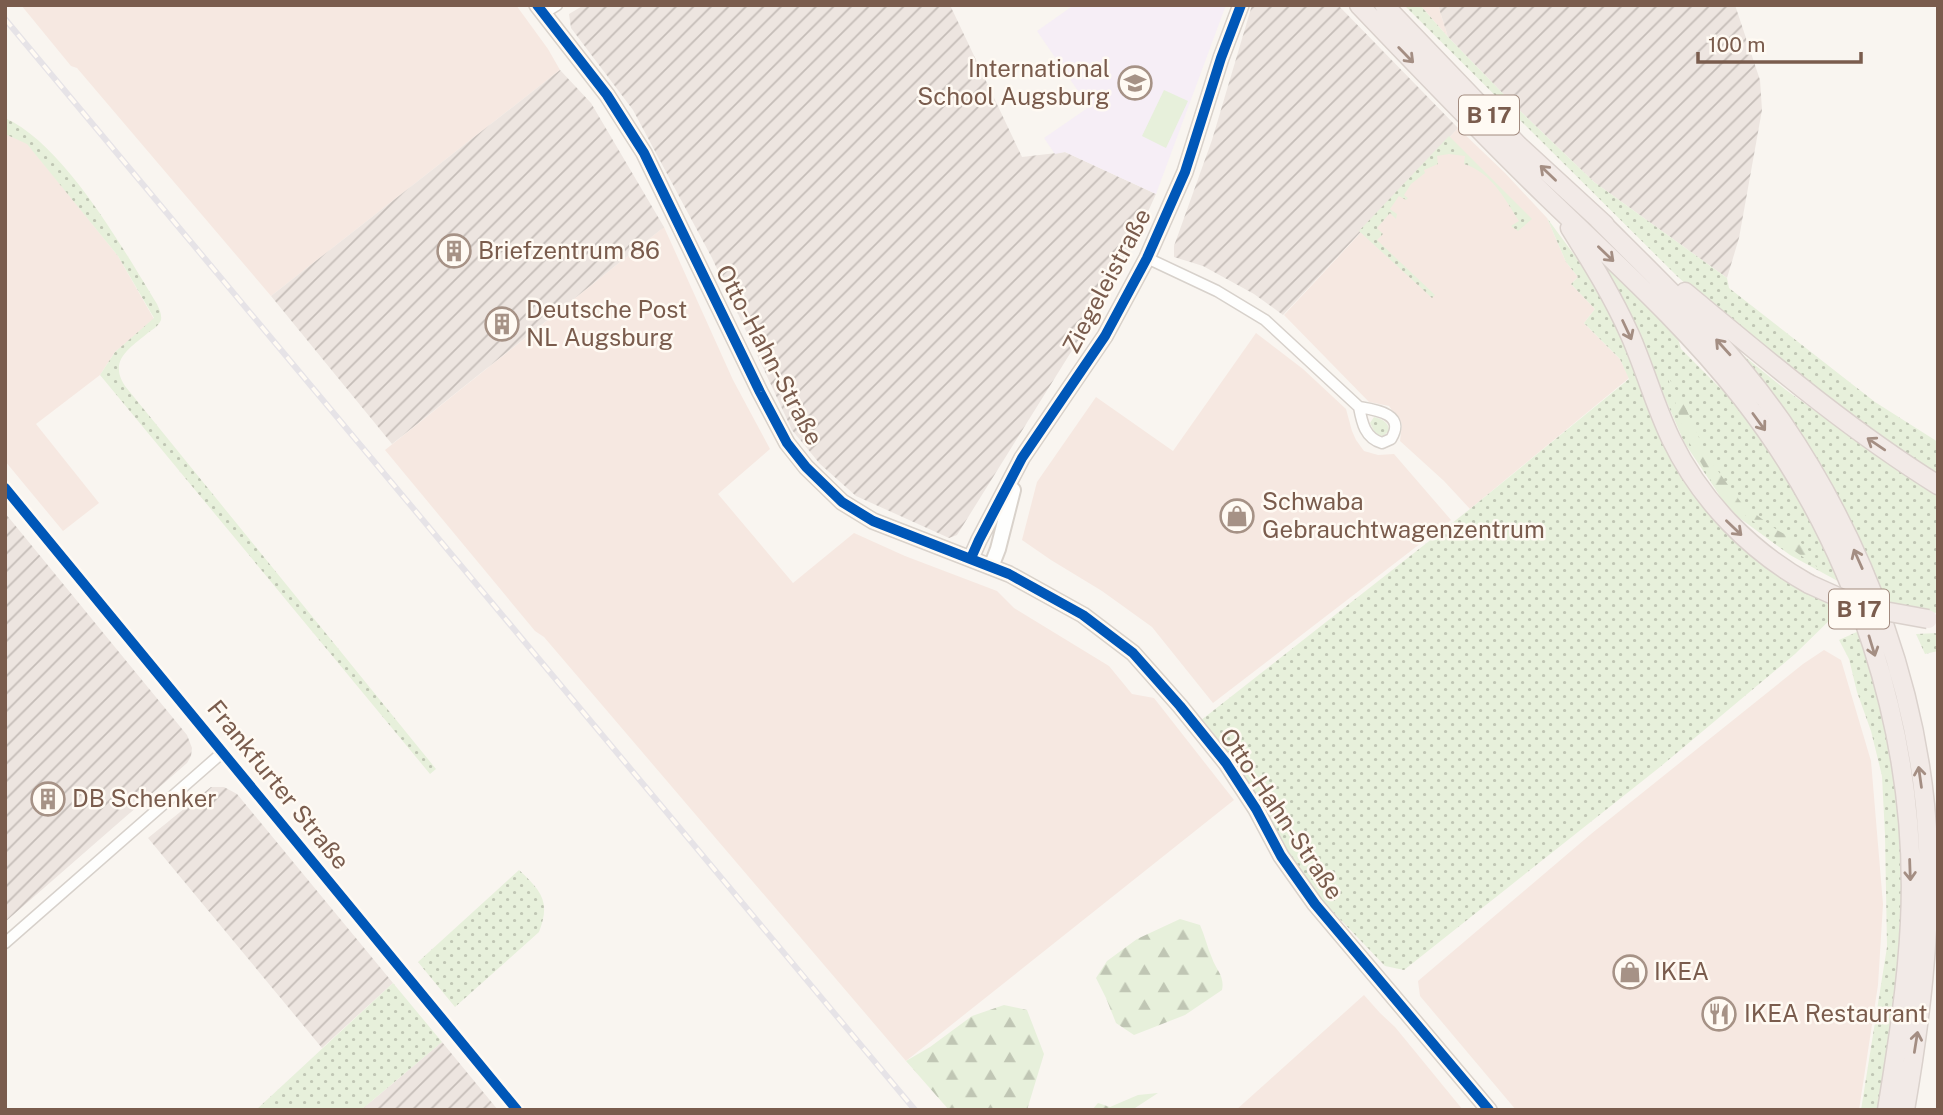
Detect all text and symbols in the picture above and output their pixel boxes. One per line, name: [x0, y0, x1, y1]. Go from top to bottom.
scale bar: [1698, 21, 1861, 65]
text: 100 m: [1708, 32, 1765, 57]
one-way arrow: [1398, 46, 1415, 63]
place label: International School Augsburg: [917, 54, 1110, 110]
school or university icon: International School Augsburg: [1116, 64, 1154, 102]
road number: B 17: [1459, 96, 1519, 134]
one-way arrow: [1540, 164, 1557, 181]
street label: Ziegeleistraße: [1056, 203, 1156, 358]
building icon: Briefzentrum 86: [435, 232, 473, 270]
place label: Briefzentrum 86: [478, 236, 660, 264]
one-way arrow: [1598, 246, 1615, 263]
street label: Otto-Hahn-Straße: [711, 260, 829, 449]
place label: Deutsche Post NL Augsburg: [526, 295, 687, 351]
building icon: Deutsche Post NL Augsburg: [483, 305, 521, 343]
one-way arrow: [1621, 319, 1634, 340]
one-way arrow: [1715, 338, 1731, 356]
one-way arrow: [1752, 412, 1767, 431]
one-way arrow: [1867, 437, 1886, 451]
place label: Schwaba Gebrauchtwagenzentrum: [1262, 487, 1545, 543]
shop icon: Schwaba Gebrauchtwagenzentrum: [1218, 497, 1256, 535]
one-way arrow: [1726, 519, 1743, 536]
one-way arrow: [1851, 548, 1864, 570]
road number: B 17: [1829, 590, 1889, 628]
one-way arrow: [1866, 635, 1879, 657]
street label: Frankfurter Straße: [202, 694, 356, 875]
street label: Otto-Hahn-Straße: [1214, 723, 1349, 904]
one-way arrow: [1913, 766, 1926, 789]
building icon: DB Schenker: [29, 780, 67, 818]
place label: DB Schenker: [72, 784, 217, 812]
one-way arrow: [1903, 858, 1916, 881]
shop icon: IKEA: [1611, 953, 1649, 991]
place label: IKEA: [1654, 957, 1709, 985]
restaurant icon: IKEA Restaurant: [1700, 995, 1738, 1033]
place label: IKEA Restaurant: [1744, 999, 1928, 1027]
one-way arrow: [1910, 1031, 1923, 1054]

